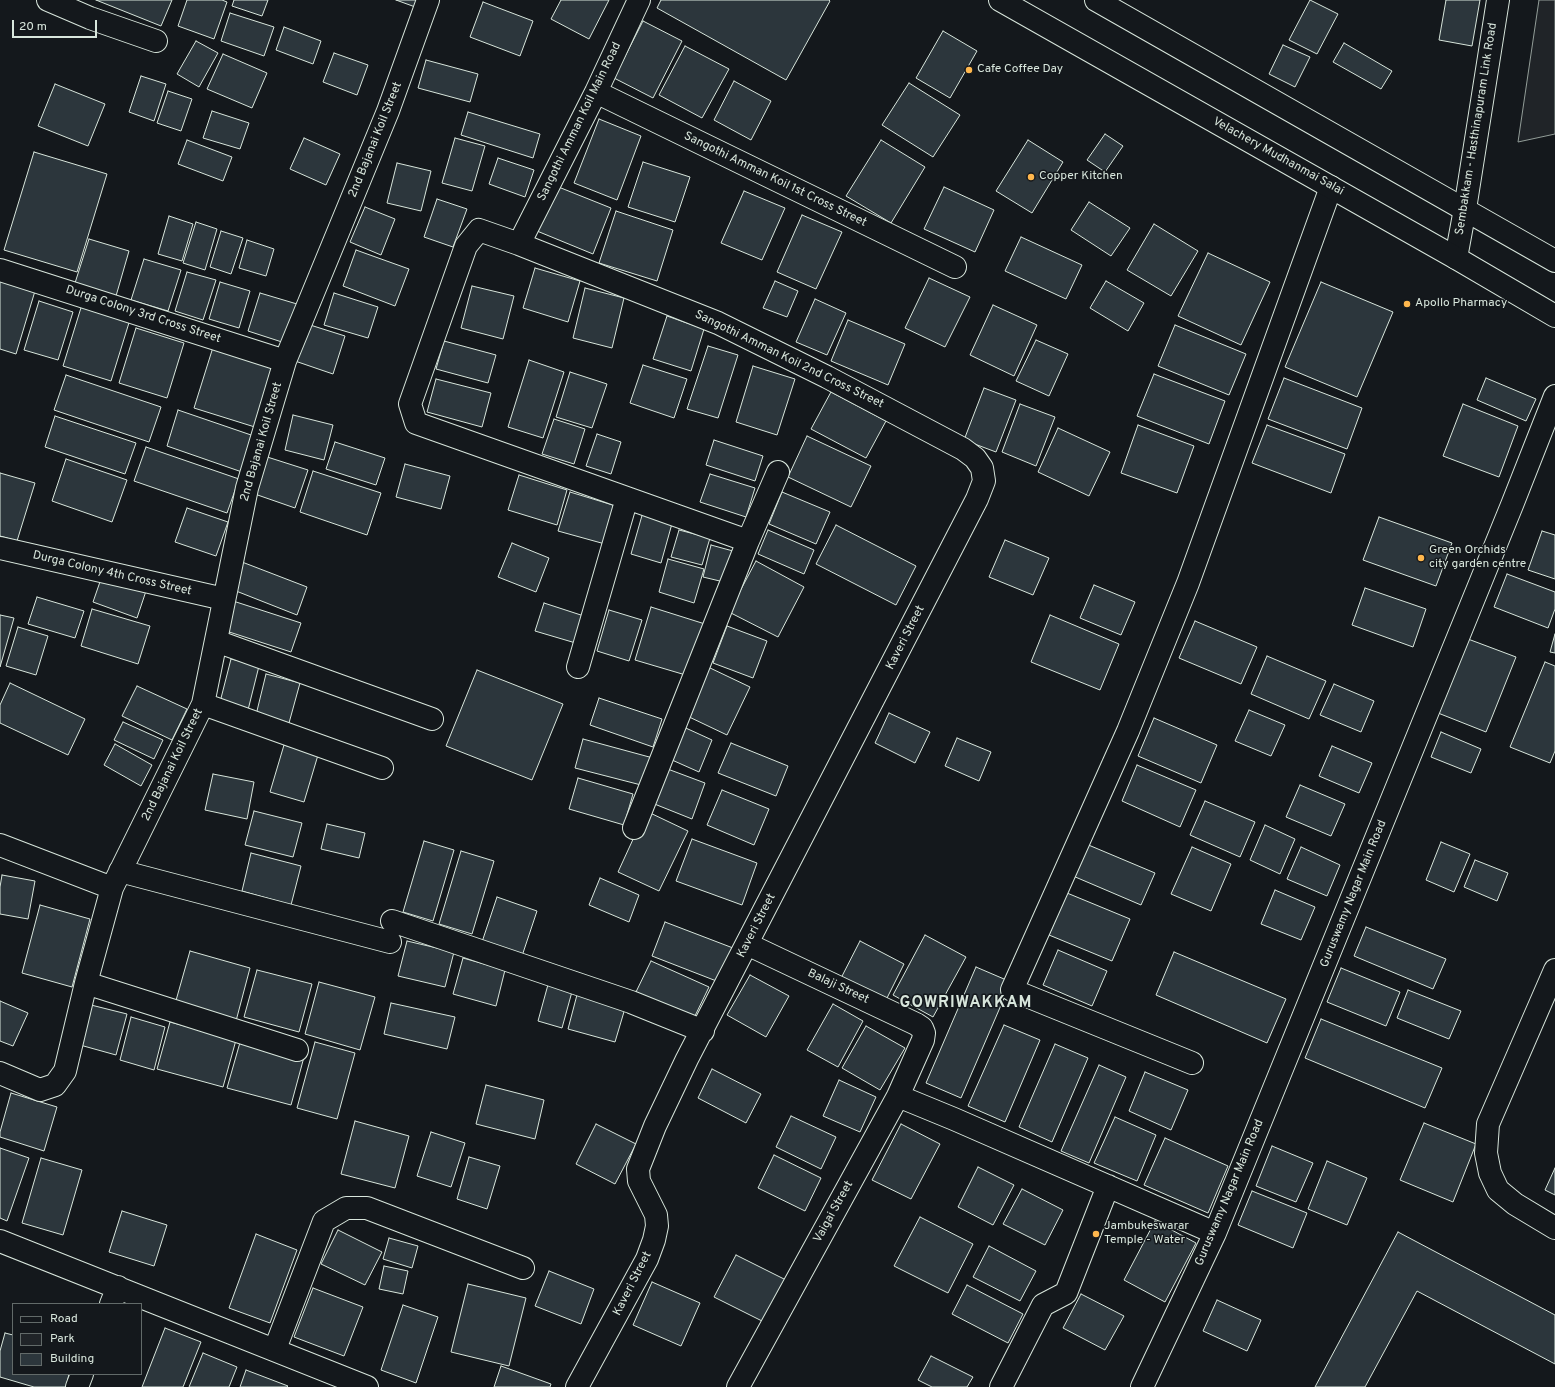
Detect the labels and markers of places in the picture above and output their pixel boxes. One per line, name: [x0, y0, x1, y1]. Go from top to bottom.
place label: Cafe Coffee Day: [977, 63, 1063, 77]
marker: Cafe Coffee Day: [964, 65, 974, 75]
place label: Copper Kitchen: [1039, 170, 1123, 184]
marker: Copper Kitchen: [1026, 172, 1036, 182]
place label: Apollo Pharmacy: [1415, 297, 1507, 311]
marker: Apollo Pharmacy: [1402, 299, 1412, 309]
place label: Green Orchids city garden centre: [1429, 544, 1526, 572]
marker: Green Orchids city garden centre: [1416, 553, 1426, 563]
place label: Jambukeswarar Temple - Water: [1104, 1220, 1189, 1248]
marker: Jambukeswarar Temple - Water: [1091, 1229, 1101, 1239]

